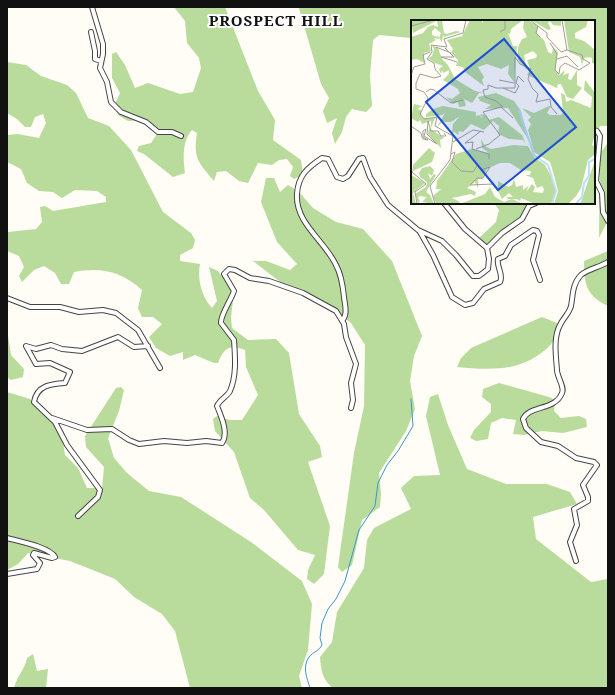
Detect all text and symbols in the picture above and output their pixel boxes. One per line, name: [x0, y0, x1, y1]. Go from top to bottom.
district label: PROSPECT HILL: [209, 10, 343, 30]
inset map: [411, 20, 595, 204]

